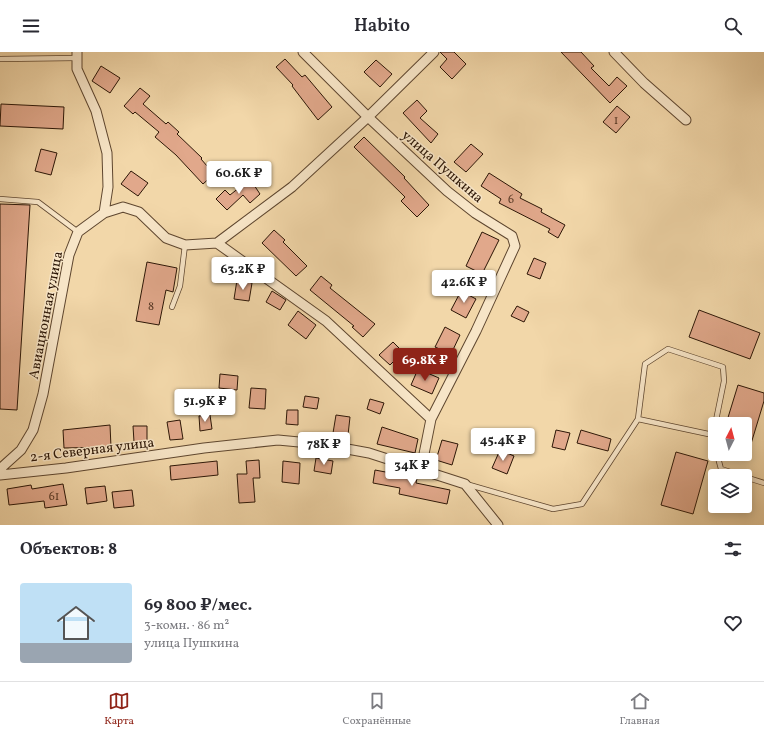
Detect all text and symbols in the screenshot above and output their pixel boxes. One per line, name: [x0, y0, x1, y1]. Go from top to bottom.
text: Habito: [354, 14, 410, 39]
icon: menu: [20, 15, 42, 37]
icon: search: [722, 15, 744, 37]
house number: 1: [614, 113, 618, 129]
street label: улица Пушкина: [397, 126, 487, 208]
pin: 60.6K ₽: [202, 161, 276, 195]
text: 60.6K ₽: [216, 165, 262, 183]
house number: 6: [508, 192, 514, 208]
street label: Авиационная улица: [25, 250, 68, 381]
pin: 63.2K ₽: [206, 257, 280, 291]
text: 63.2K ₽: [220, 261, 266, 279]
pin: 42.6K ₽: [427, 270, 501, 304]
text: 42.6K ₽: [441, 274, 487, 292]
house number: 8: [148, 299, 154, 315]
pin: 69.8K ₽: [388, 348, 462, 382]
text: 69.8K ₽: [402, 352, 448, 370]
pin: 51.9K ₽: [168, 389, 242, 423]
text: 51.9K ₽: [183, 393, 227, 411]
north arrow: [708, 417, 752, 461]
map controls: [708, 417, 752, 513]
pin: 45.4K ₽: [466, 428, 540, 462]
pin: 78K ₽: [296, 432, 352, 466]
text: 45.4K ₽: [480, 432, 526, 450]
street label: 2-я Северная улица: [29, 433, 155, 468]
text: 78K ₽: [307, 436, 341, 454]
pin: 34K ₽: [384, 453, 440, 487]
text: 34K ₽: [394, 457, 430, 475]
button: layers: [708, 469, 752, 513]
house number: 61: [49, 489, 59, 505]
text: Объектов: 8: [20, 538, 117, 561]
icon: filters: [722, 538, 744, 560]
text: 69 800 ₽/мес.: [144, 594, 252, 617]
icon: home: [52, 599, 100, 647]
icon: heart: [722, 612, 744, 634]
text: 3-комн. · 86 m²: [144, 617, 229, 635]
text: улица Пушкина: [144, 635, 239, 653]
tab: Карта: [104, 690, 134, 729]
tab: Сохранённые: [342, 690, 411, 729]
tab: Главная: [620, 690, 660, 729]

